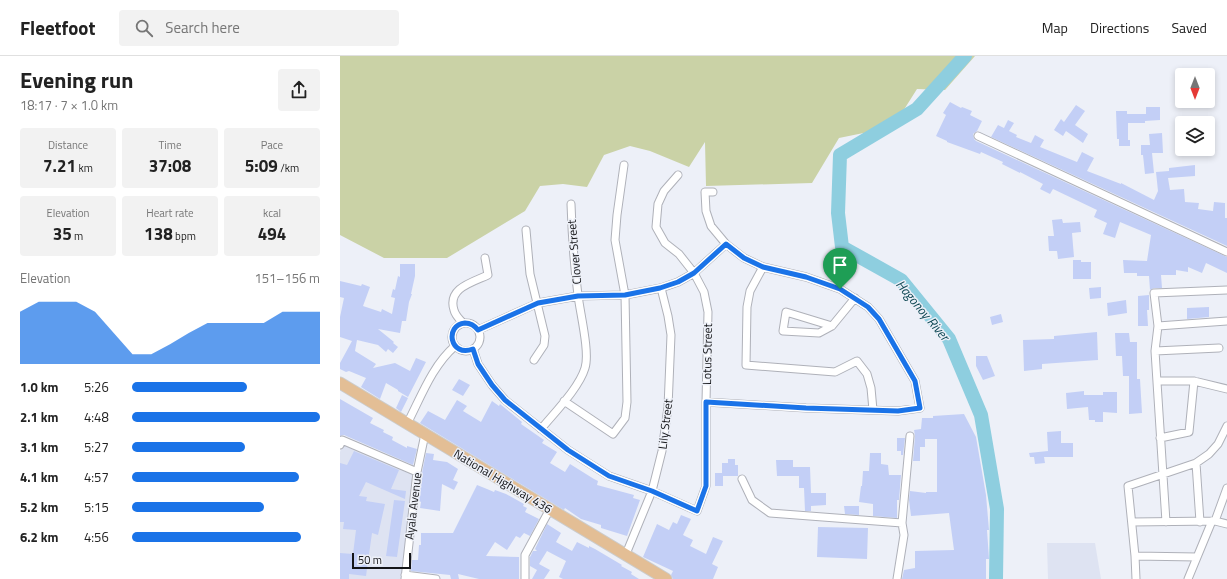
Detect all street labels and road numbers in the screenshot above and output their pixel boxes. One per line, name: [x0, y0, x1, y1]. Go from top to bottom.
street label: Clover Street: [562, 218, 586, 285]
street label: Lotus Street: [697, 322, 717, 385]
street label: Lily Street: [652, 397, 678, 450]
street label: National Highway 436: [450, 444, 556, 518]
street label: Ayala Avenue: [399, 471, 427, 541]

